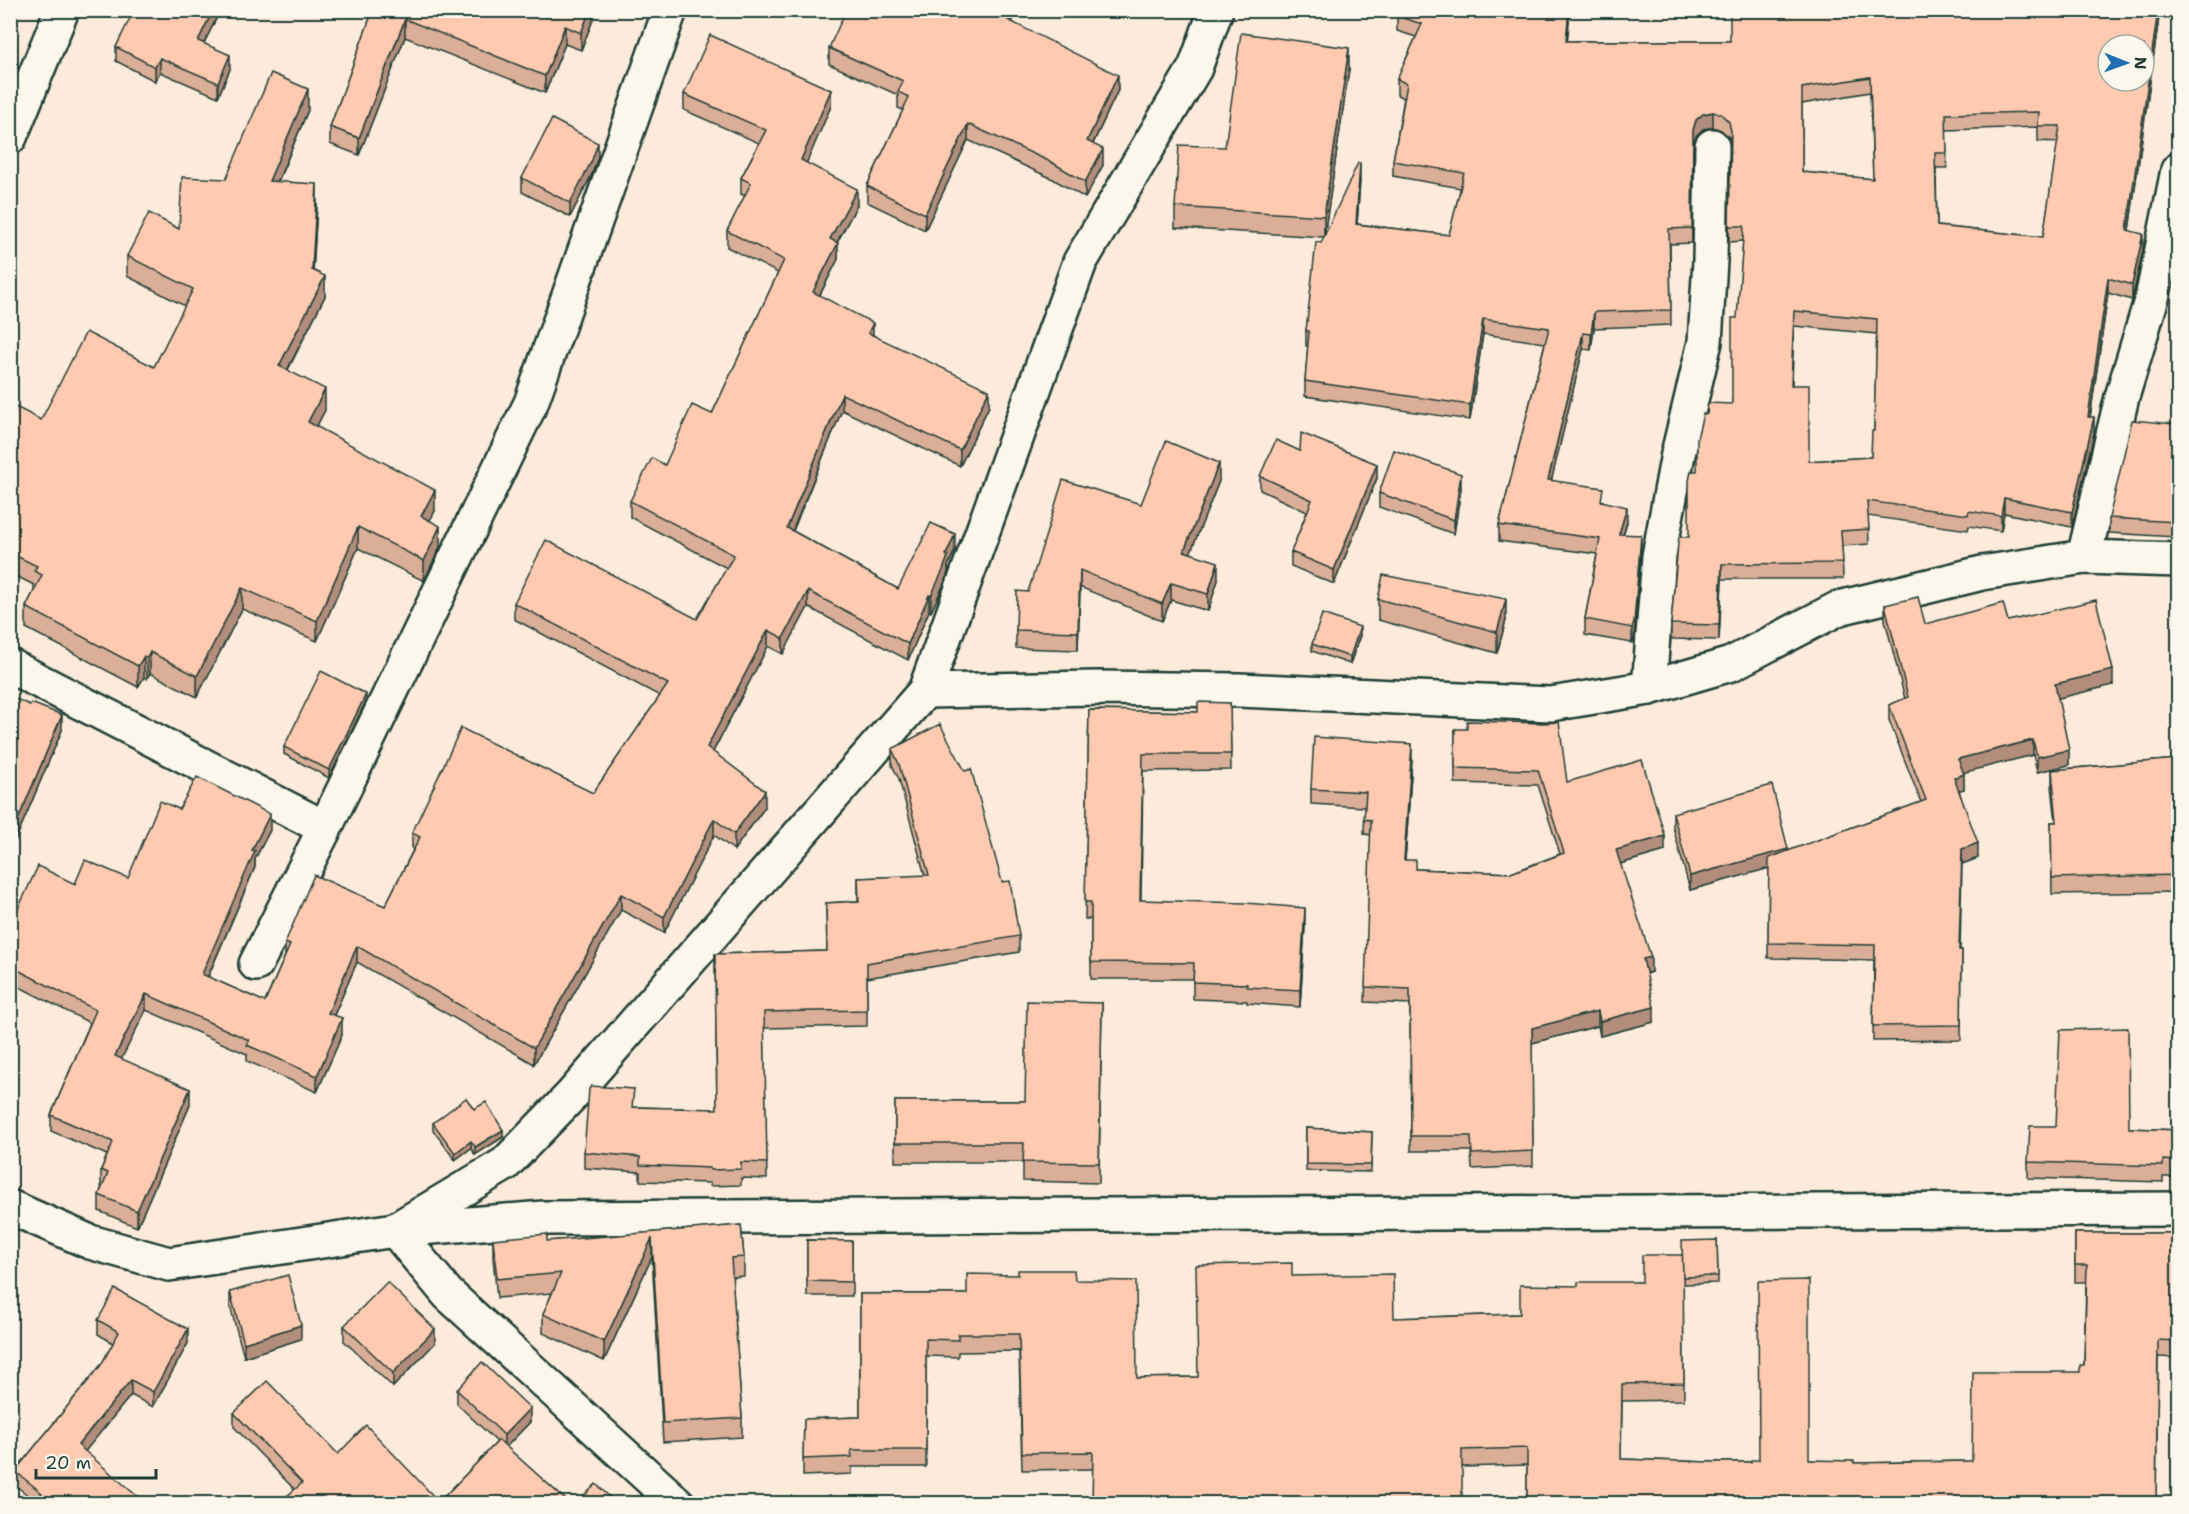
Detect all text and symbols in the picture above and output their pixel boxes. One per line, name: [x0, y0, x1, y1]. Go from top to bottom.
north arrow: [2096, 33, 2156, 93]
text: N: [2130, 57, 2151, 70]
scale bar: [36, 1442, 156, 1480]
text: 20 m: [45, 1451, 91, 1475]

